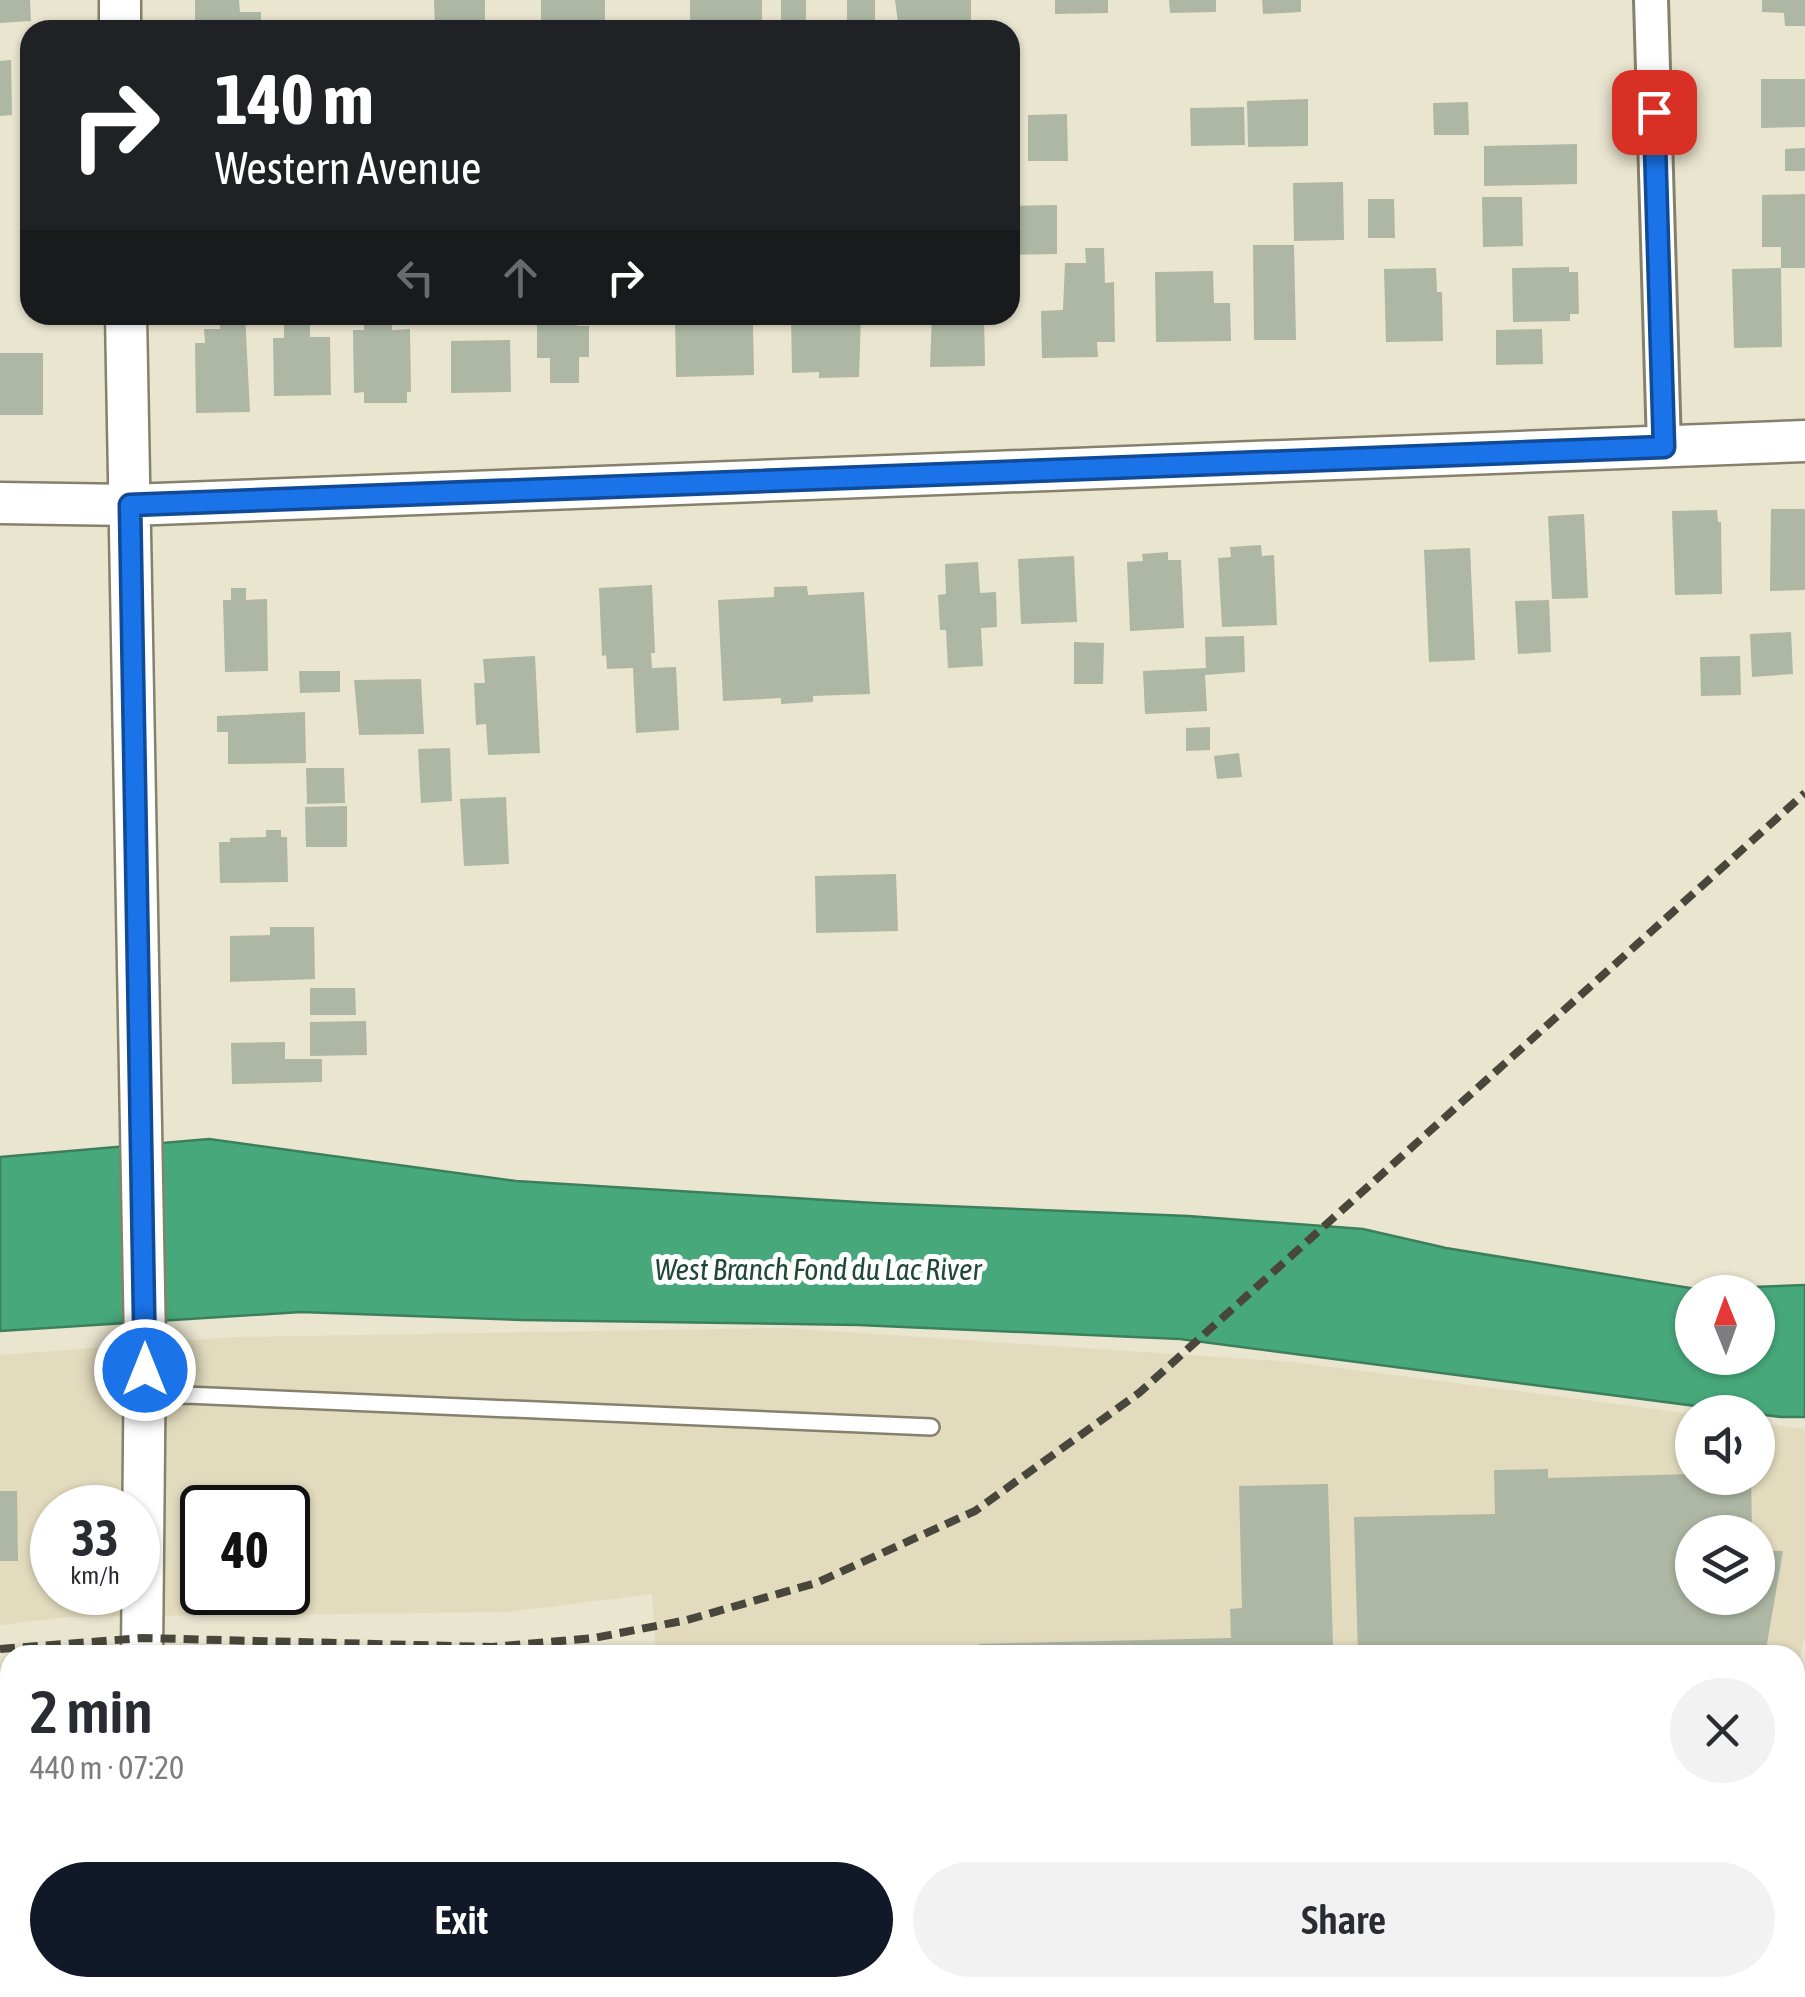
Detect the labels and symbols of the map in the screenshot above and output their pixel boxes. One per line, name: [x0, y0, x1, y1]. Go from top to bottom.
pin: [1612, 70, 1697, 155]
water label: West Branch Fond du Lac River: [655, 1252, 983, 1286]
north arrow: [1675, 1275, 1775, 1375]
position arrow: [93, 1318, 197, 1422]
speed limit sign: 40: [180, 1485, 310, 1615]

